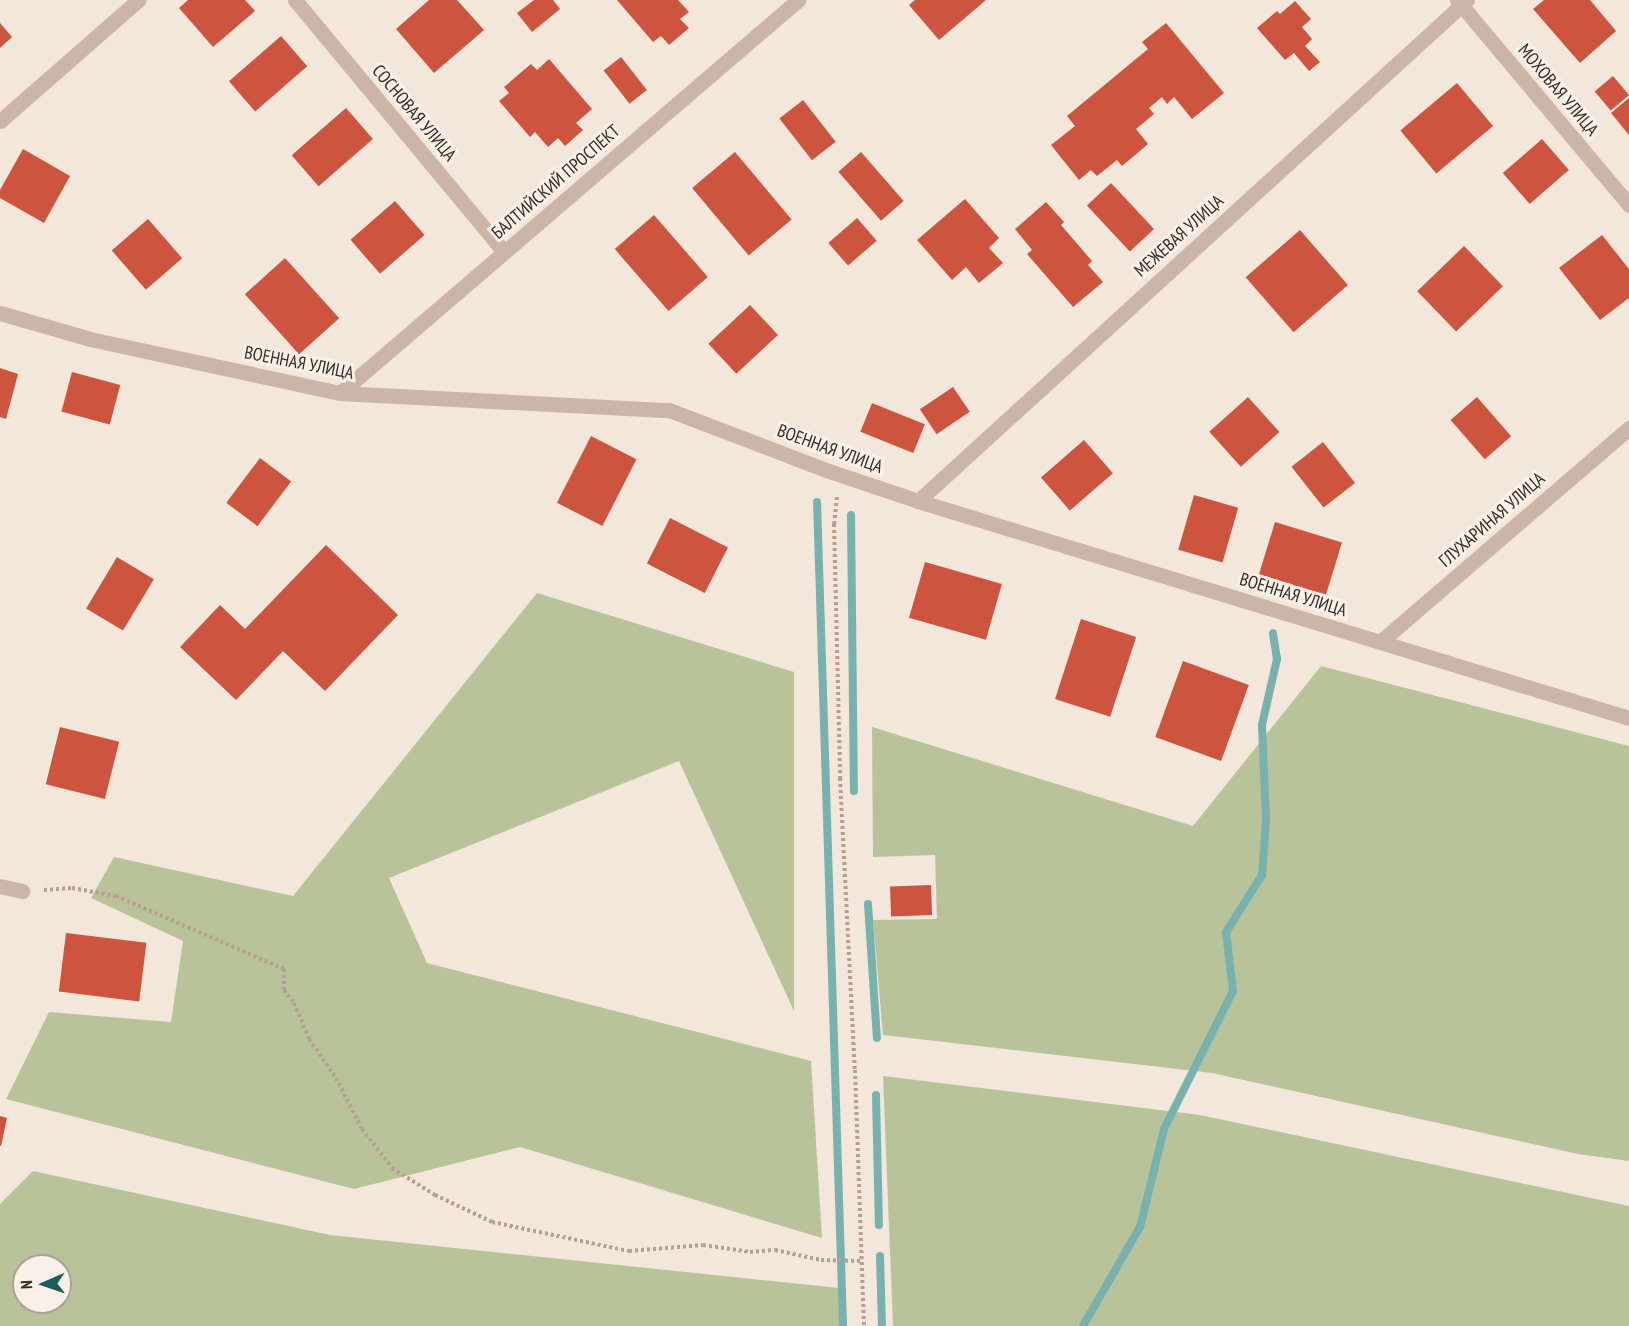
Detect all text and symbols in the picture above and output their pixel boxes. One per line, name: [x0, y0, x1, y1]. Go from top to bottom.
street label: МОХОВАЯ УЛИЦА: [1513, 39, 1603, 141]
street label: СОСНОВАЯ УЛИЦА: [367, 60, 461, 166]
street label: БАЛТИЙСКИЙ ПРОСПЕКТ: [487, 120, 625, 244]
street label: МЕЖЕВАЯ УЛИЦА: [1130, 190, 1228, 282]
street label: ВОЕННАЯ УЛИЦА: [242, 342, 356, 384]
street label: ВОЕННАЯ УЛИЦА: [774, 420, 886, 478]
street label: ГЛУХАРИНАЯ УЛИЦА: [1434, 468, 1550, 572]
street label: ВОЕННАЯ УЛИЦА: [1237, 568, 1349, 622]
north arrow: [12, 1254, 72, 1314]
text: N: [16, 1280, 36, 1289]

